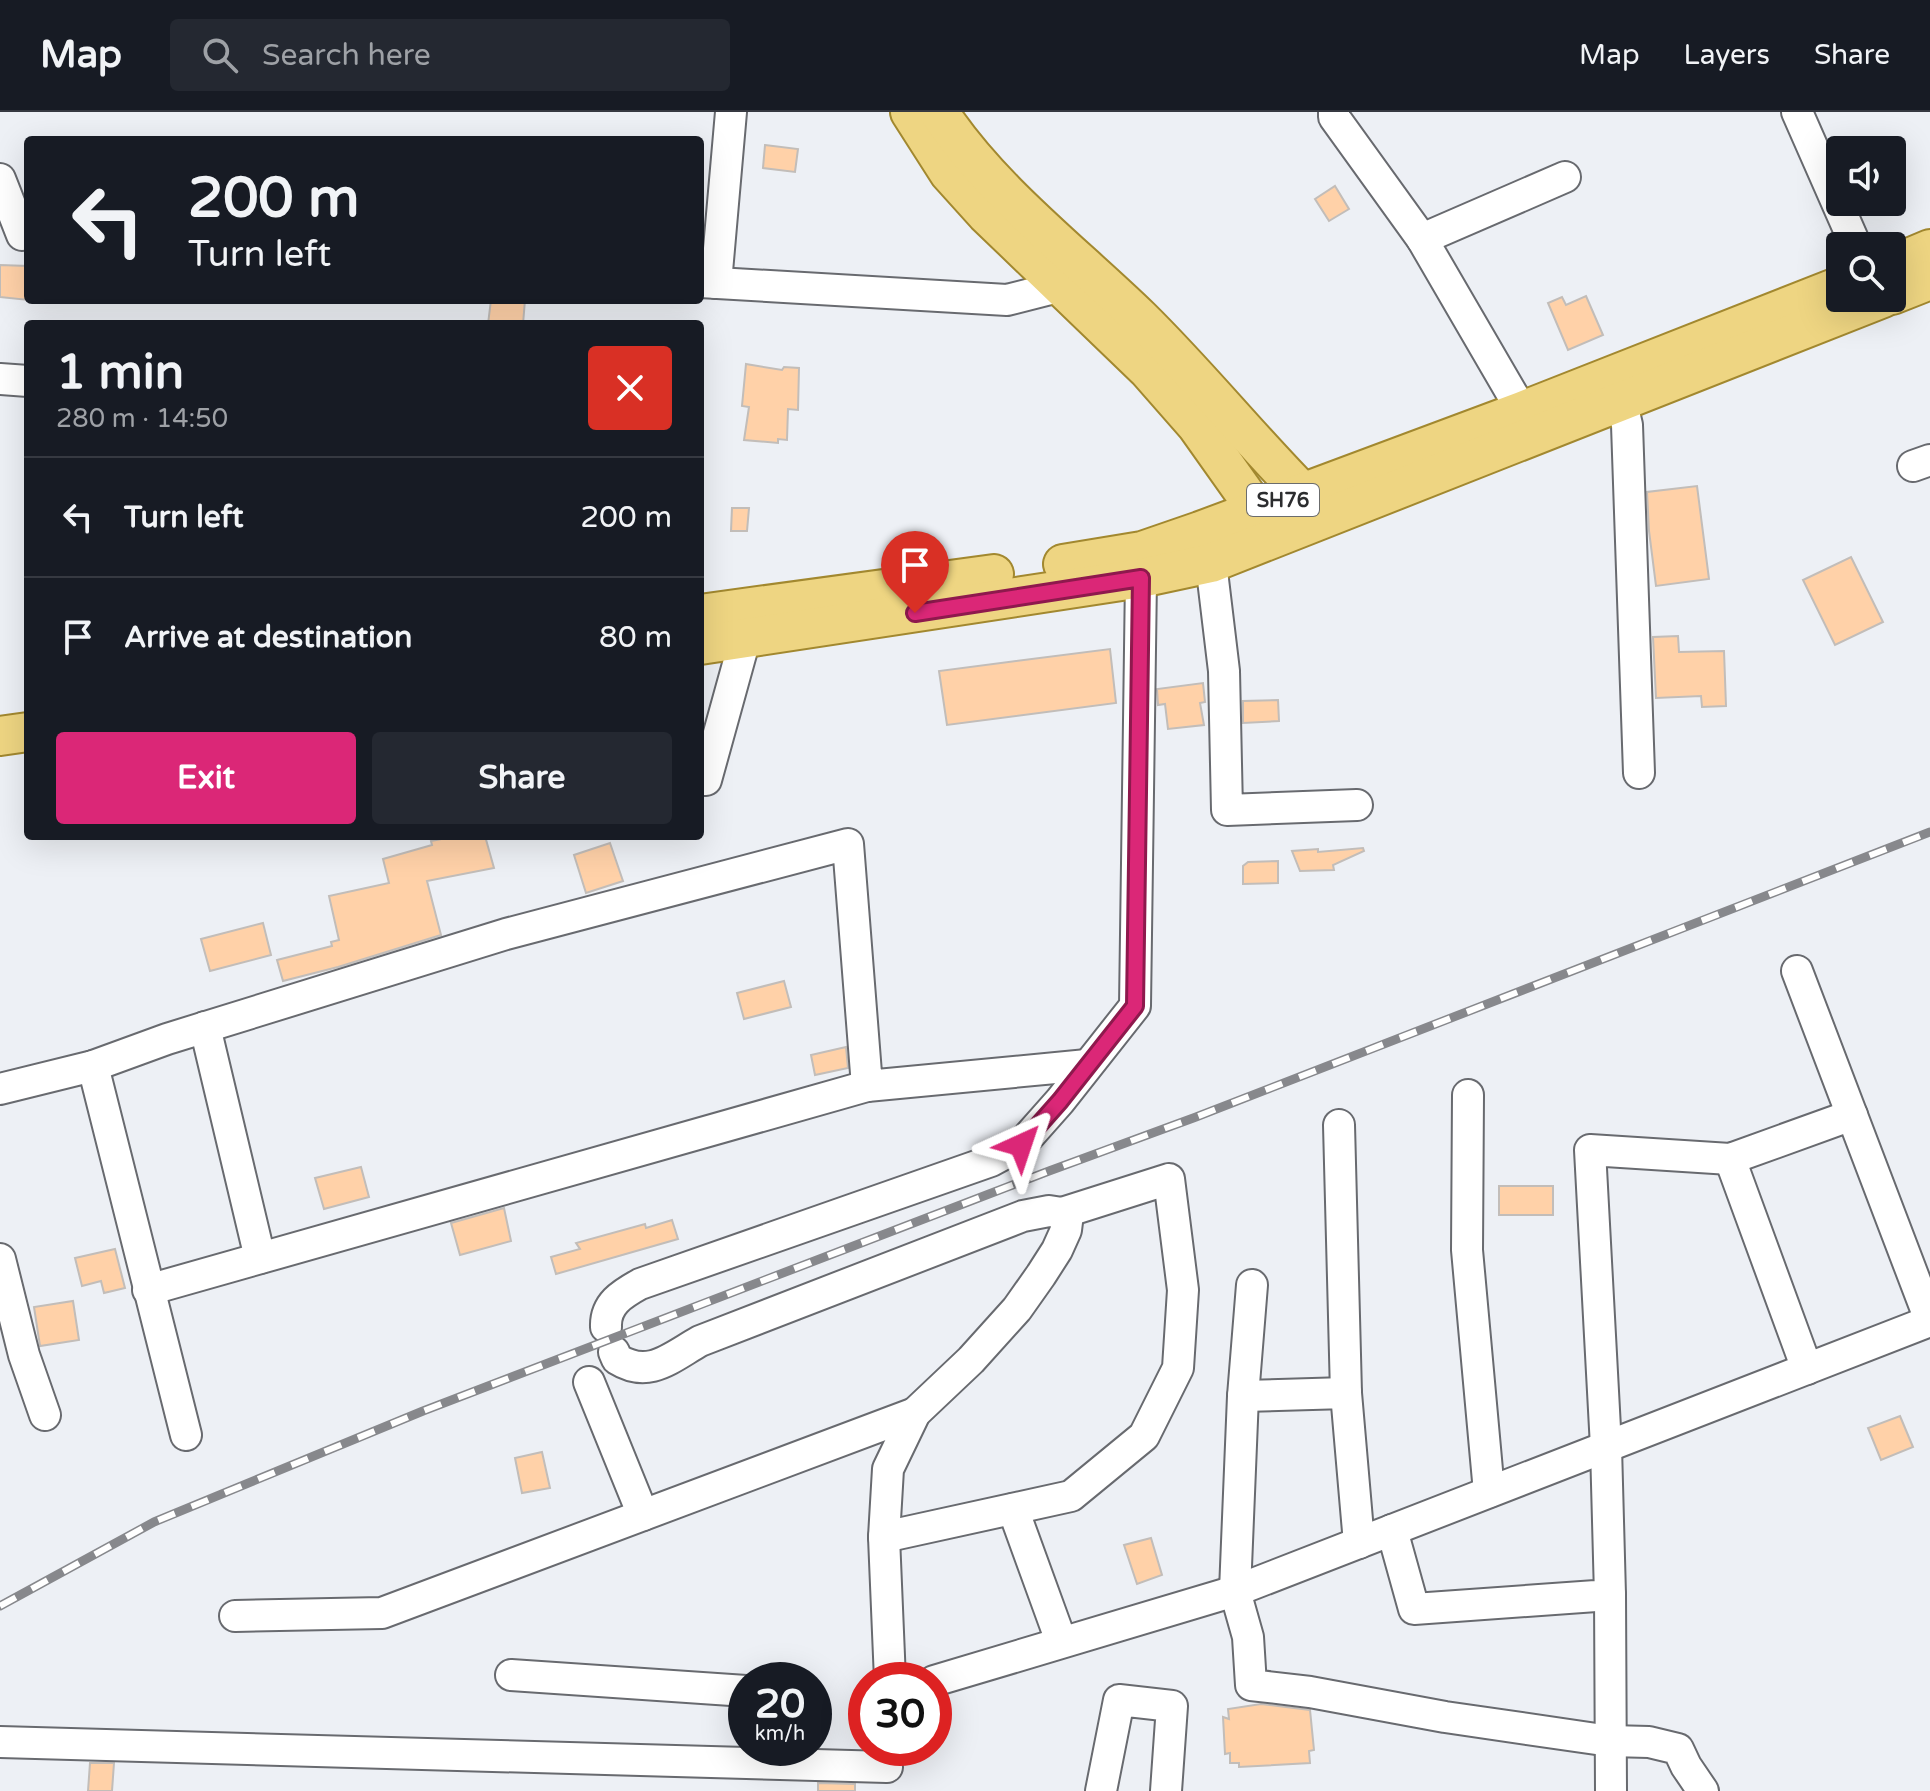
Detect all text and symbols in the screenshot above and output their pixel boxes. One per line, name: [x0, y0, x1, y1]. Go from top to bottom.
search box: [170, 19, 730, 91]
text: Map: [40, 32, 122, 78]
icon: search: [198, 33, 242, 77]
text: Search here: [262, 37, 431, 74]
text: Map: [1579, 38, 1640, 72]
text: Layers: [1684, 38, 1770, 72]
text: Share: [1814, 38, 1890, 72]
map controls: [1826, 136, 1906, 312]
button: sound: [1826, 136, 1906, 216]
text: 200 m: [188, 165, 359, 232]
icon: left: [56, 168, 160, 272]
button: search: [1826, 232, 1906, 312]
text: Turn left: [188, 233, 331, 276]
text: 1 min: [56, 344, 184, 402]
button: close: [588, 346, 672, 430]
text: 280 m · 14:50: [56, 403, 228, 434]
road number: SH76: [1247, 484, 1319, 516]
icon: left: [56, 495, 100, 539]
text: Turn left: [124, 499, 243, 536]
text: 200 m: [580, 499, 672, 536]
pin: [881, 531, 949, 613]
icon: arrive: [893, 543, 937, 587]
icon: arrive: [56, 615, 100, 659]
text: Arrive at destination: [124, 619, 412, 656]
text: 80 m: [599, 619, 672, 656]
button: Exit: [56, 732, 356, 824]
button: Share: [372, 732, 672, 824]
position arrow: [979, 1103, 1063, 1187]
speed limit sign: 30: [848, 1662, 952, 1766]
text: 20: [755, 1680, 805, 1728]
text: km/h: [755, 1722, 805, 1746]

